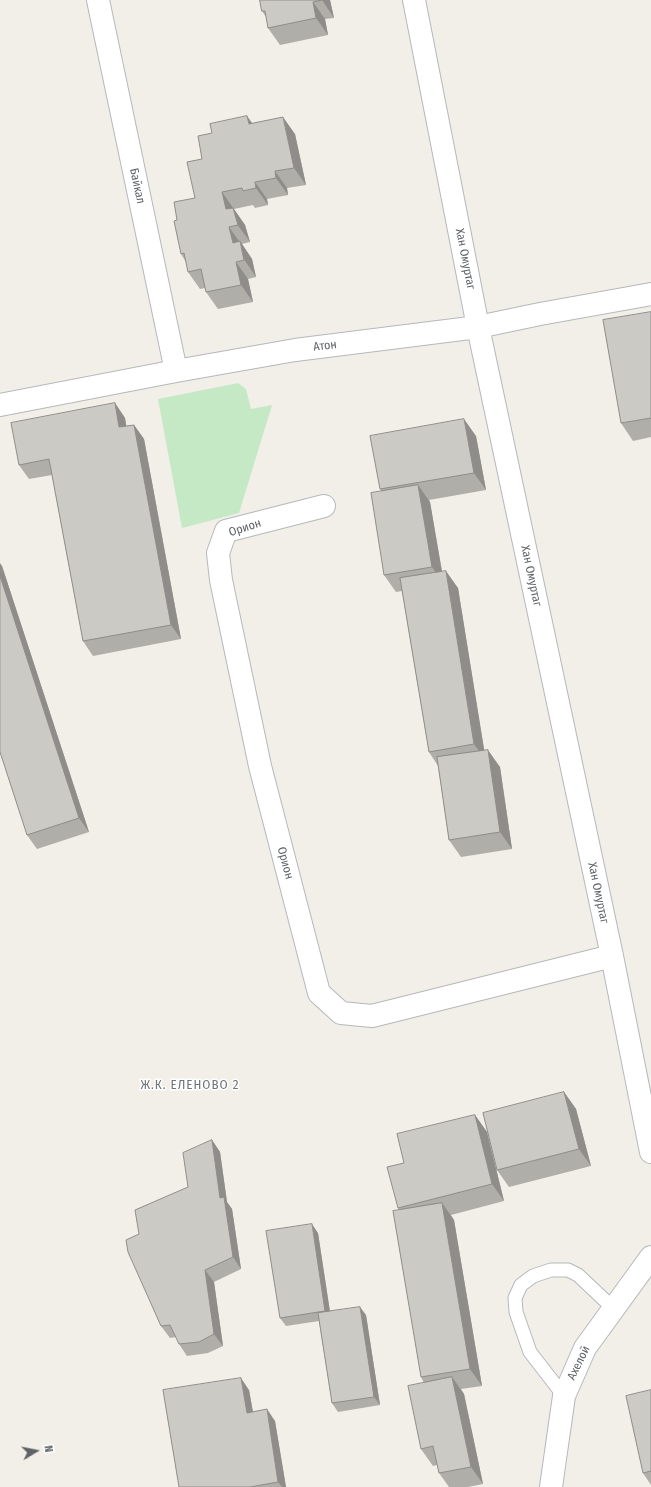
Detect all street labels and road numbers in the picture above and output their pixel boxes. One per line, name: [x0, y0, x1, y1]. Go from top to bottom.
street label: Байкал: [126, 167, 148, 205]
street label: Хан Омуртаг: [452, 227, 478, 291]
street label: Атон: [312, 337, 338, 355]
street label: Орион: [227, 516, 263, 540]
street label: Хан Омуртаг: [518, 544, 544, 608]
street label: Орион: [274, 845, 296, 881]
street label: Хан Омуртаг: [585, 861, 611, 925]
street label: Ахелой: [565, 1344, 593, 1382]

